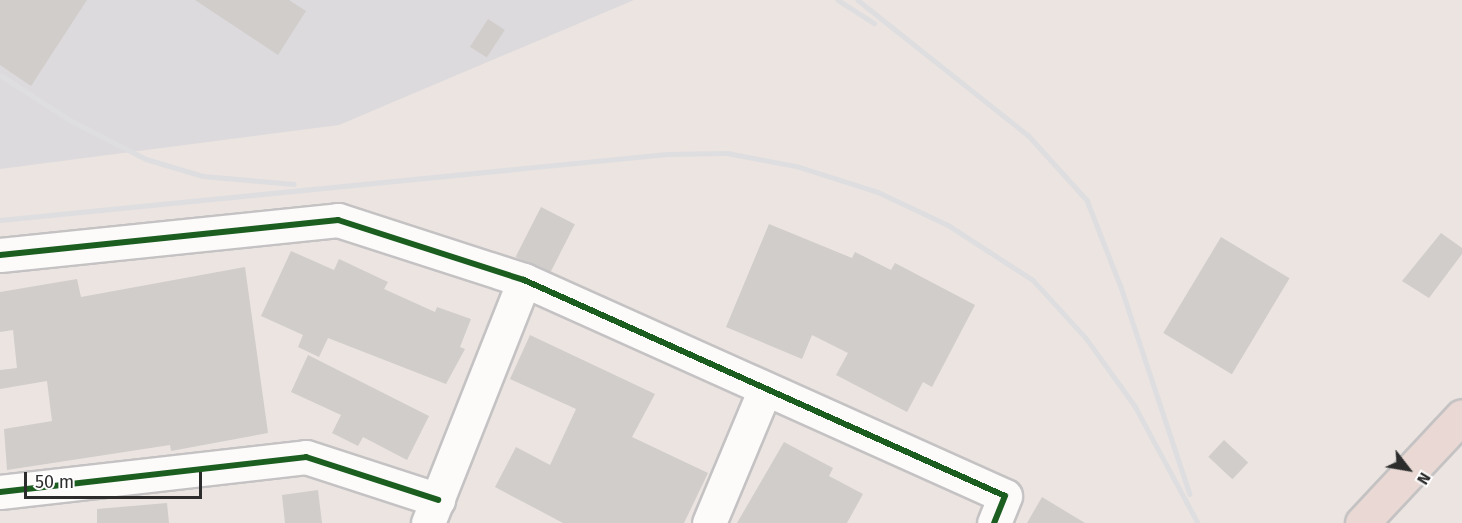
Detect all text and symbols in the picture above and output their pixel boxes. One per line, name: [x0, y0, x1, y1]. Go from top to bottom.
north arrow: [1378, 439, 1438, 499]
scale bar: [27, 460, 206, 498]
text: N: [1413, 469, 1435, 488]
text: 50 m: [35, 471, 74, 493]

